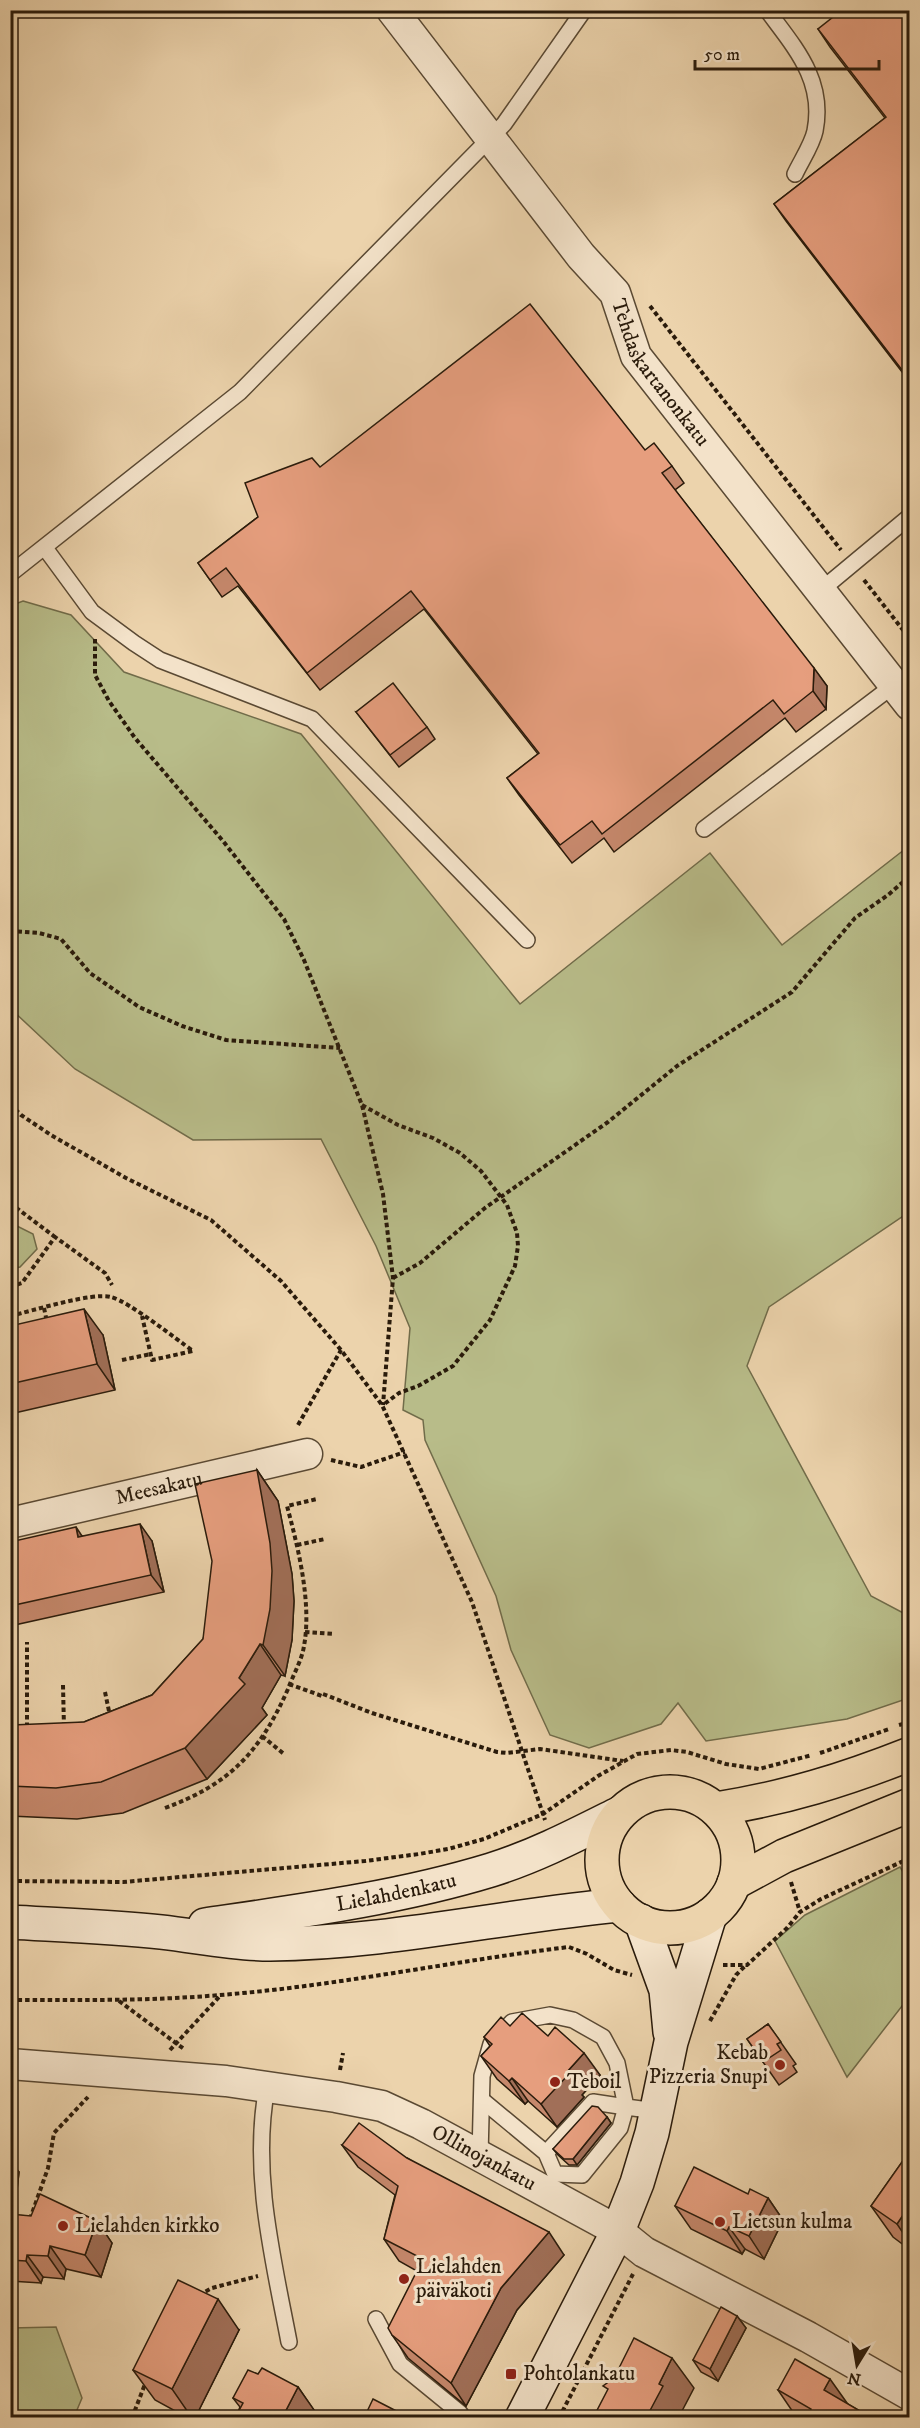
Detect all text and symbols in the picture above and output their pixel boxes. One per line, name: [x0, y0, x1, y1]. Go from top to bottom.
scale bar: [695, 33, 880, 71]
text: 50 m: [704, 44, 740, 66]
street label: Tehdaskartanonkatu: [605, 296, 715, 452]
street label: Meesakatu: [113, 1466, 205, 1511]
street label: Lielahdenkatu: [334, 1867, 459, 1918]
place label: Kebab Pizzeria Snupi: [649, 2040, 768, 2090]
marker: Kebab Pizzeria Snupi: [773, 2058, 787, 2072]
place label: Teboil: [567, 2069, 622, 2095]
marker: Teboil: [548, 2075, 562, 2089]
street label: Ollinojankatu: [427, 2119, 540, 2197]
place label: Lietsun kulma: [732, 2209, 852, 2235]
place label: Lielahden kirkko: [75, 2213, 219, 2239]
marker: Lietsun kulma: [713, 2215, 727, 2229]
marker: Lielahden kirkko: [56, 2219, 70, 2233]
place label: Lielahden päiväkoti: [415, 2254, 502, 2304]
marker: Lielahden päiväkoti: [397, 2272, 411, 2286]
north arrow: [827, 2335, 887, 2395]
place label: Pohtolankatu: [523, 2361, 635, 2387]
marker: Pohtolankatu: [504, 2367, 518, 2381]
text: N: [846, 2368, 863, 2390]

